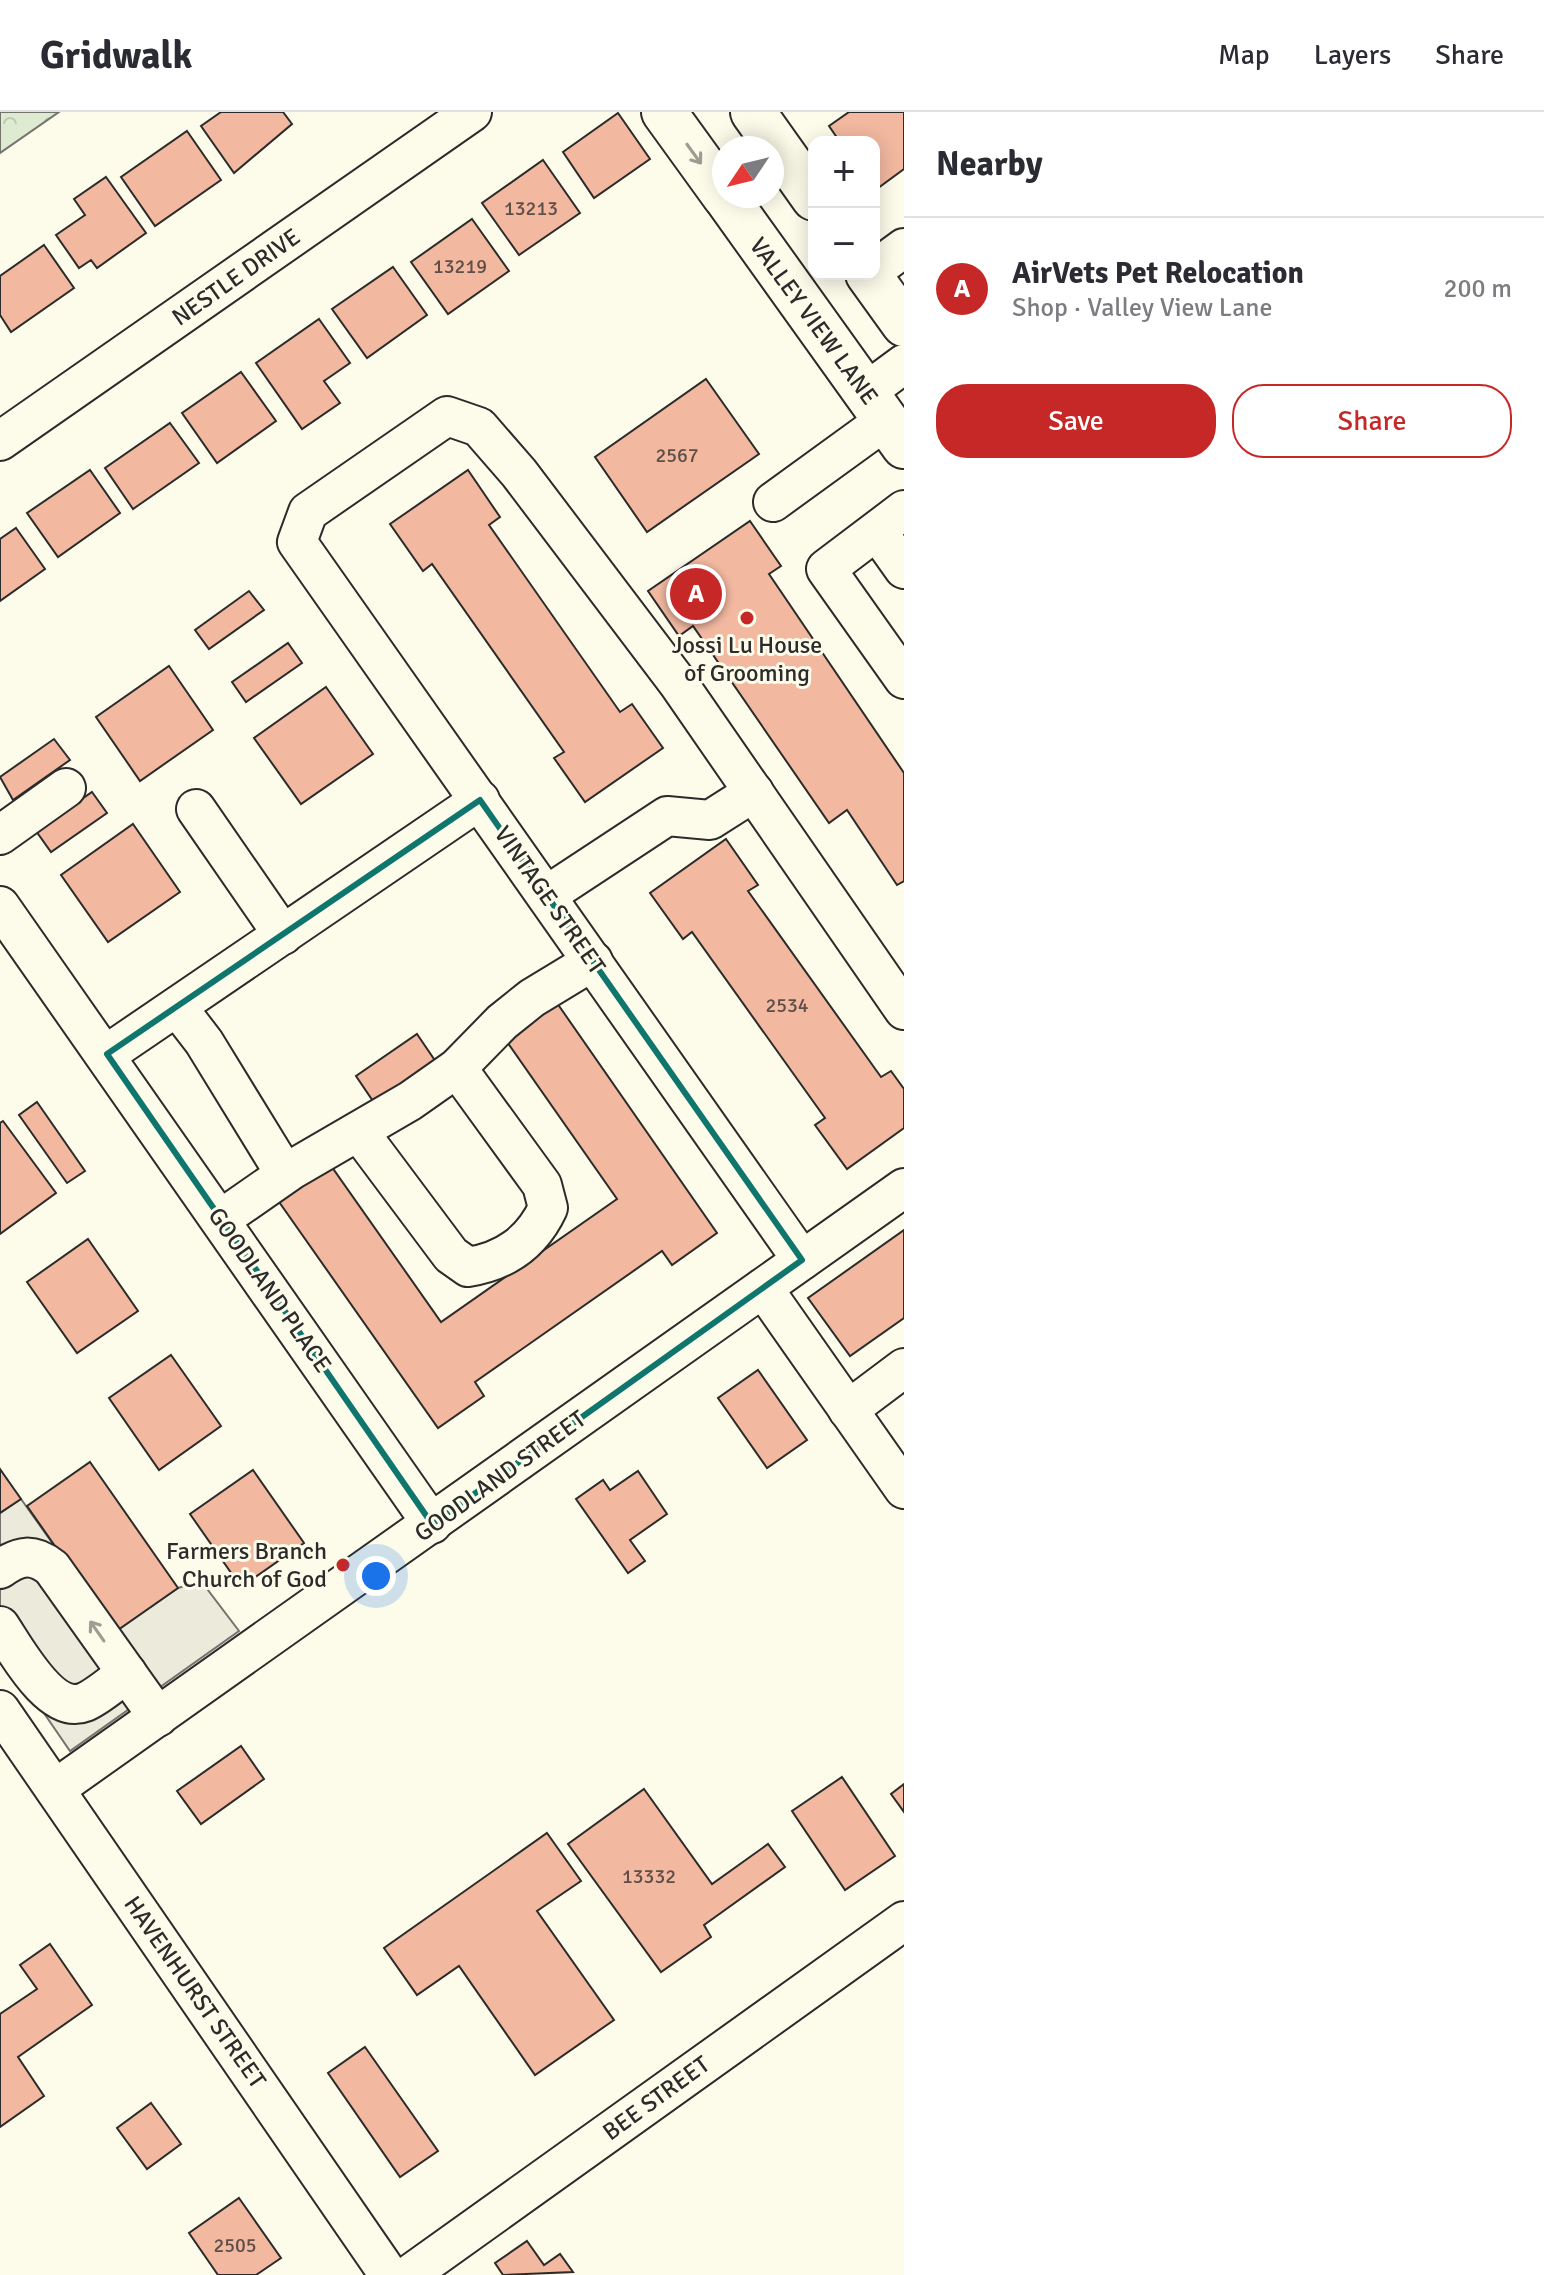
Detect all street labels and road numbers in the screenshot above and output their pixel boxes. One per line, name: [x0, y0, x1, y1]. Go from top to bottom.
street label: NESTLE DRIVE: [166, 222, 306, 332]
street label: VALLEY VIEW LANE: [743, 231, 885, 411]
street label: VINTAGE STREET: [488, 820, 612, 980]
street label: GOODLAND PLACE: [202, 1202, 338, 1378]
street label: GOODLAND STREET: [408, 1404, 592, 1548]
street label: HAVENHURST STREET: [117, 1890, 273, 2094]
street label: BEE STREET: [597, 2049, 715, 2147]

